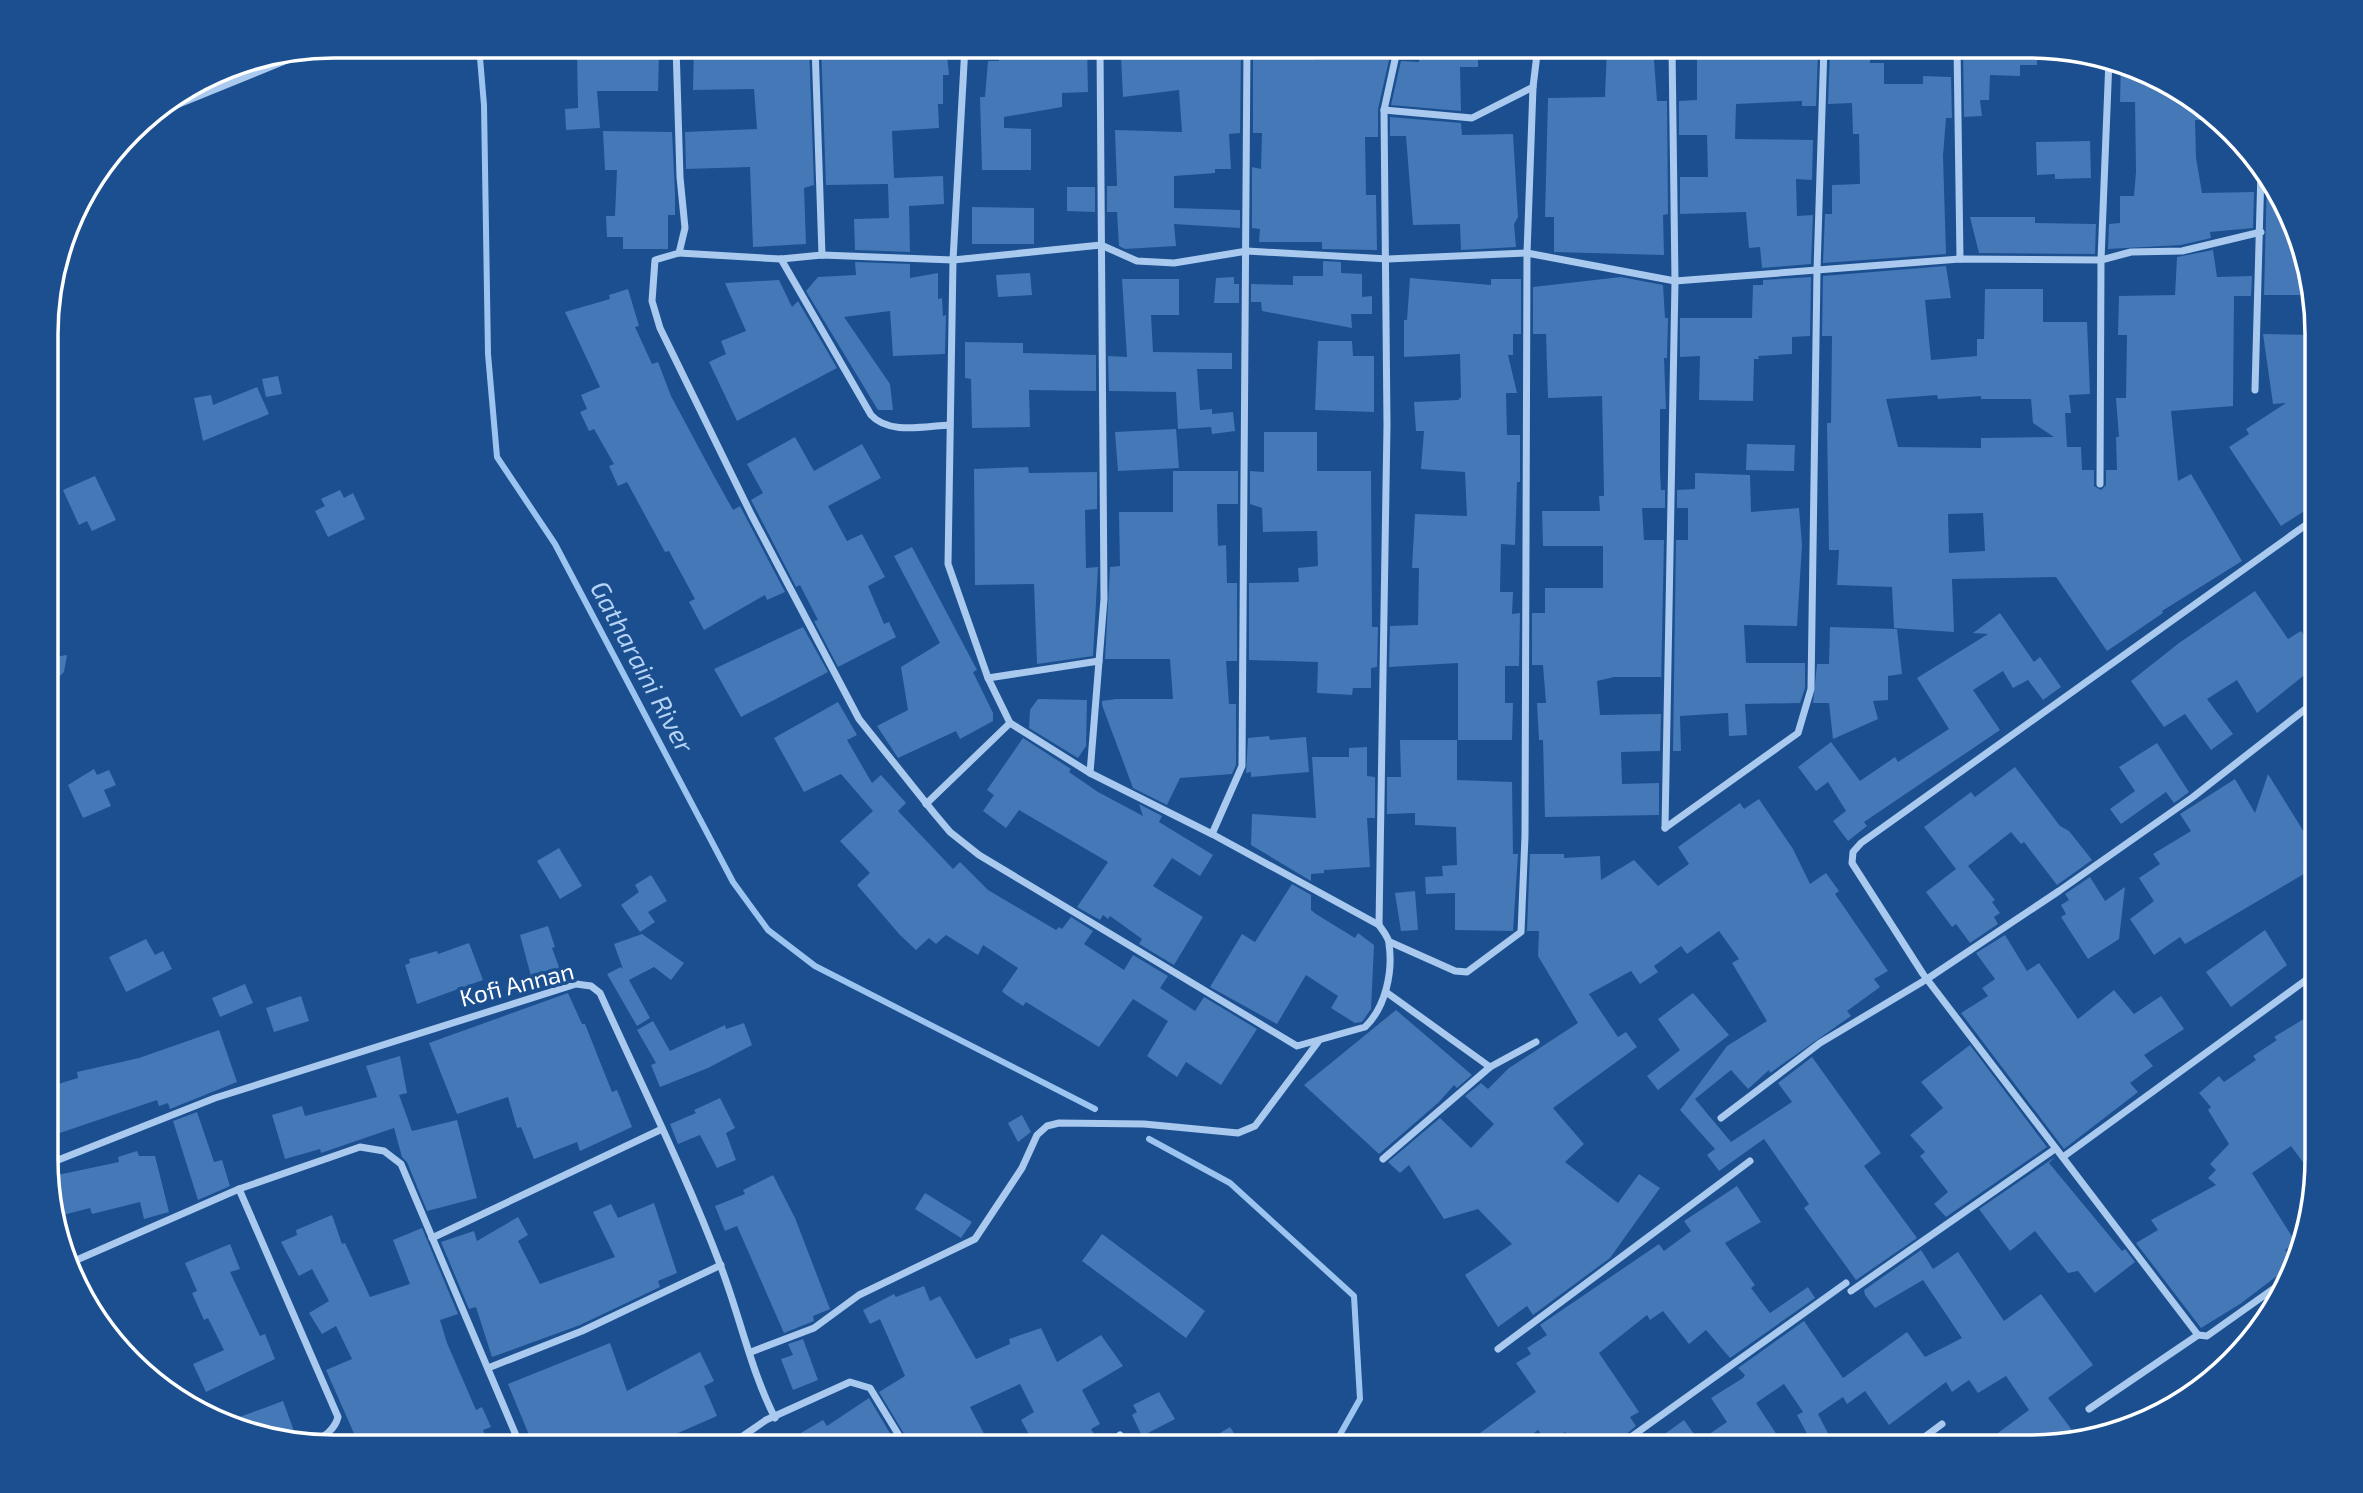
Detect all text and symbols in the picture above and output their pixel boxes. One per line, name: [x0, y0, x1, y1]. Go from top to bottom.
water label: Gatharaini River: [585, 575, 702, 758]
street label: Kofi Annan: [456, 955, 577, 1012]

